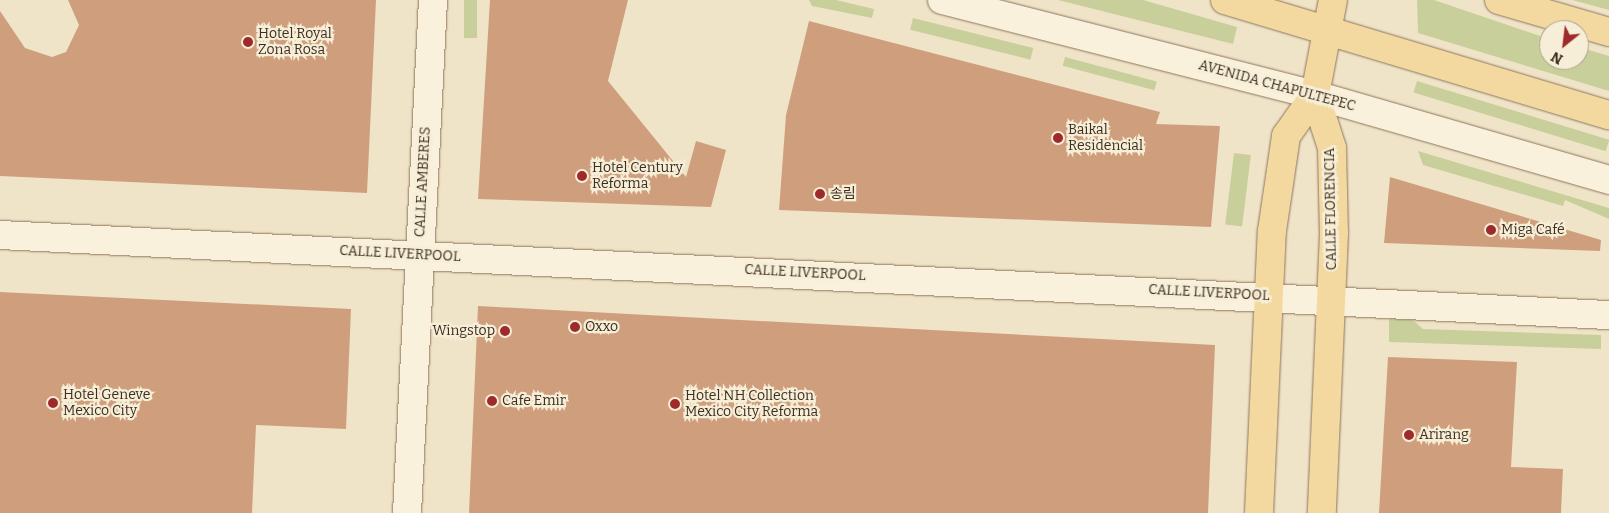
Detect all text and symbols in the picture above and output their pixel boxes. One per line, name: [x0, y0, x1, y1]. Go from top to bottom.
north arrow: [1539, 20, 1589, 70]
place label: Hotel Royal Zona Rosa: [258, 26, 332, 58]
marker: Hotel Royal Zona Rosa: [242, 36, 254, 48]
text: N: [1548, 48, 1566, 68]
street label: AVENIDA CHAPULTEPEC: [1197, 57, 1357, 115]
place label: Baikal Residencial: [1068, 122, 1143, 154]
street label: CALLE AMBERES: [412, 126, 434, 238]
marker: Baikal Residencial: [1052, 132, 1064, 144]
street label: CALLE FLORENCIA: [1322, 148, 1340, 270]
place label: Hotel Century Reforma: [592, 160, 683, 192]
marker: Hotel Century Reforma: [576, 170, 588, 182]
place label: 송림: [830, 186, 856, 202]
marker: 송림: [814, 188, 826, 200]
place label: Miga Café: [1501, 222, 1565, 238]
marker: Miga Café: [1485, 224, 1497, 236]
street label: CALLE LIVERPOOL: [339, 242, 461, 266]
street label: CALLE LIVERPOOL: [744, 261, 866, 285]
street label: CALLE LIVERPOOL: [1148, 281, 1270, 305]
place label: Oxxo: [585, 319, 618, 335]
marker: Oxxo: [569, 321, 581, 333]
place label: Wingstop: [433, 323, 495, 339]
marker: Wingstop: [499, 325, 511, 337]
place label: Hotel Geneve Mexico City: [63, 387, 150, 420]
place label: Hotel NH Collection Mexico City Reforma: [685, 388, 818, 421]
place label: Cafe Emir: [502, 393, 566, 409]
marker: Cafe Emir: [486, 395, 498, 407]
marker: Hotel Geneve Mexico City: [47, 397, 59, 409]
marker: Hotel NH Collection Mexico City Reforma: [669, 398, 681, 410]
place label: Arirang: [1419, 427, 1469, 443]
marker: Arirang: [1403, 429, 1415, 441]

